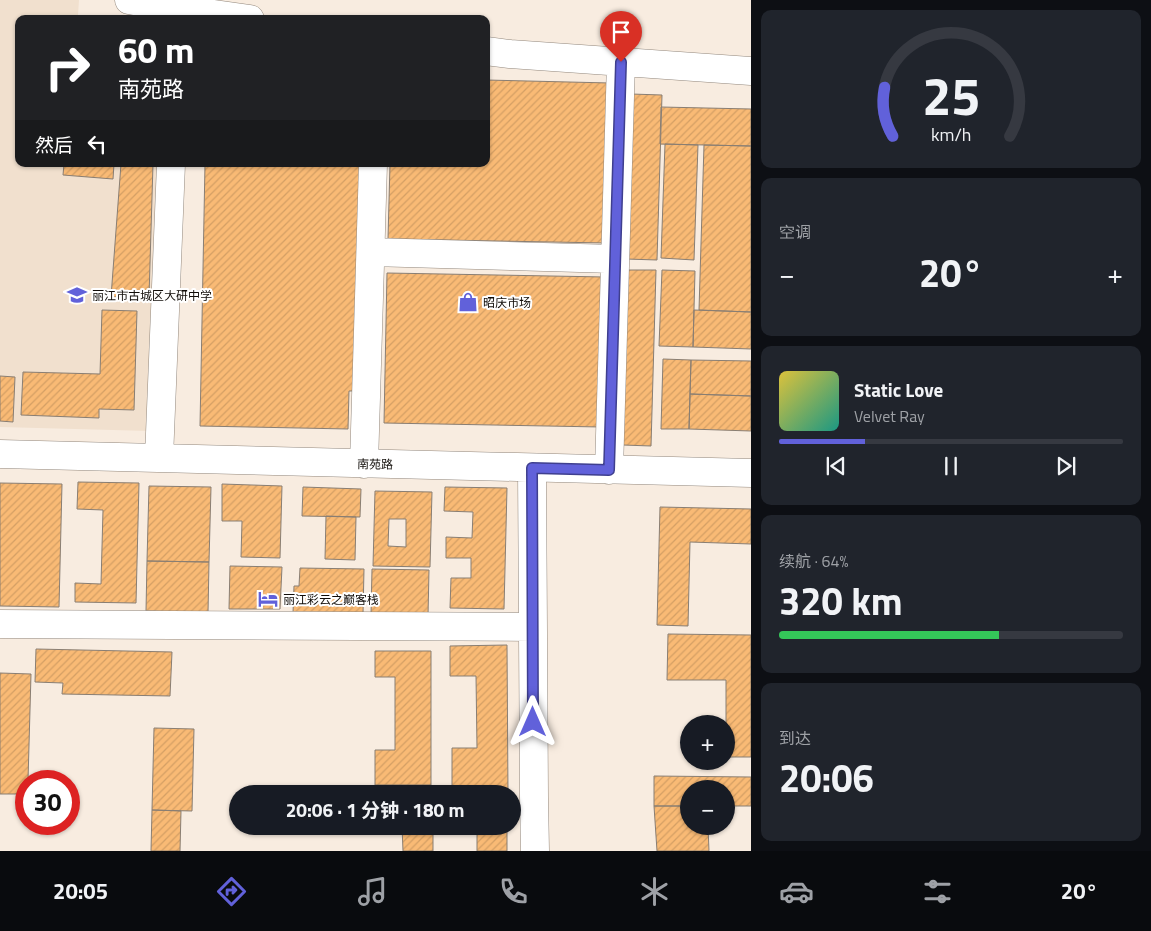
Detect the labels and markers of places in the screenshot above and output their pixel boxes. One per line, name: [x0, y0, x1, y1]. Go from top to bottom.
pin: [600, 11, 642, 62]
school or university icon: 丽江市古城区大研中学: [66, 284, 88, 306]
place label: 丽江市古城区大研中学: [92, 286, 212, 305]
shop icon: 昭庆市场: [457, 291, 479, 313]
place label: 昭庆市场: [483, 293, 531, 312]
hotel icon: 丽江彩云之巅客栈: [257, 588, 279, 610]
place label: 丽江彩云之巅客栈: [283, 590, 379, 609]

